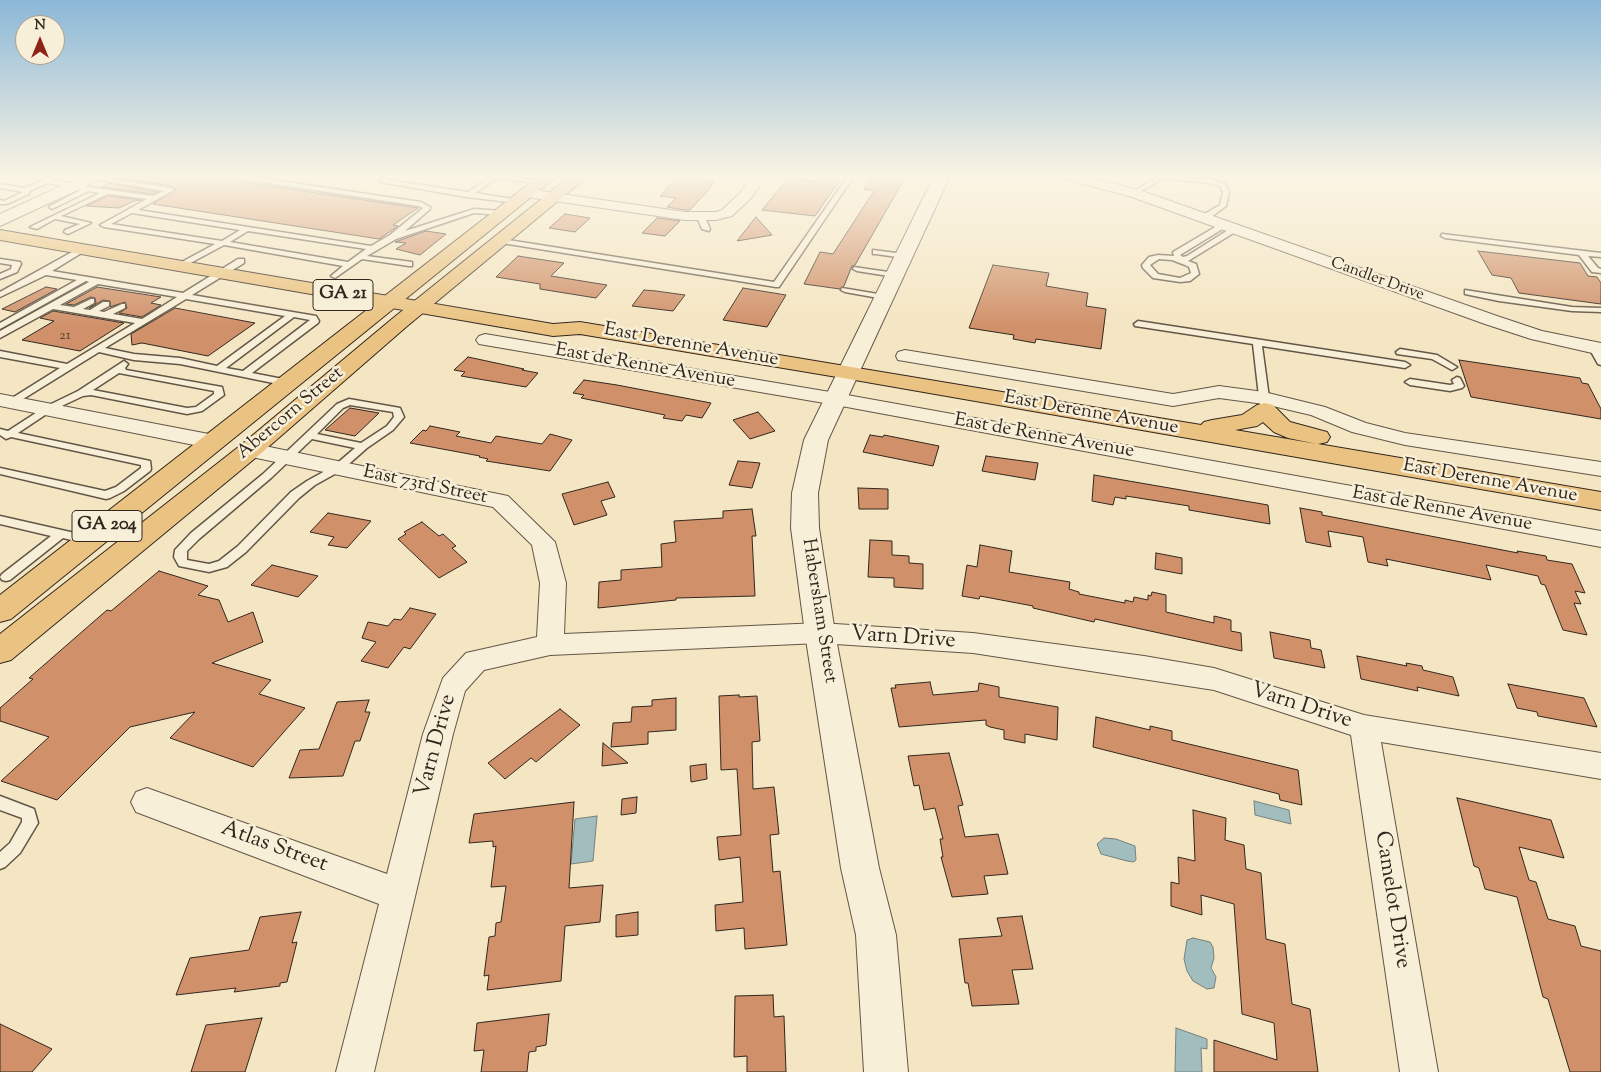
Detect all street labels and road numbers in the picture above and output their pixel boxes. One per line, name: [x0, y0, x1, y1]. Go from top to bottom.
street label: Candler Drive: [1328, 254, 1426, 306]
road number: GA 21: [313, 280, 373, 310]
street label: East Derenne Avenue: [602, 319, 780, 373]
street label: East de Renne Avenue: [553, 340, 737, 394]
street label: Abercorn Street: [233, 363, 349, 465]
street label: East Derenne Avenue: [1002, 387, 1180, 441]
street label: East de Renne Avenue: [952, 410, 1136, 464]
street label: East Derenne Avenue: [1401, 455, 1579, 509]
street label: East 73rd Street: [361, 462, 489, 510]
street label: East de Renne Avenue: [1350, 483, 1534, 537]
road number: GA 204: [72, 511, 142, 542]
street label: Habersham Street: [795, 537, 841, 685]
street label: Varn Drive: [850, 622, 956, 656]
street label: Varn Drive: [1247, 678, 1355, 736]
street label: Varn Drive: [411, 692, 463, 800]
street label: Atlas Street: [217, 817, 331, 879]
street label: Camelot Drive: [1367, 829, 1415, 971]

